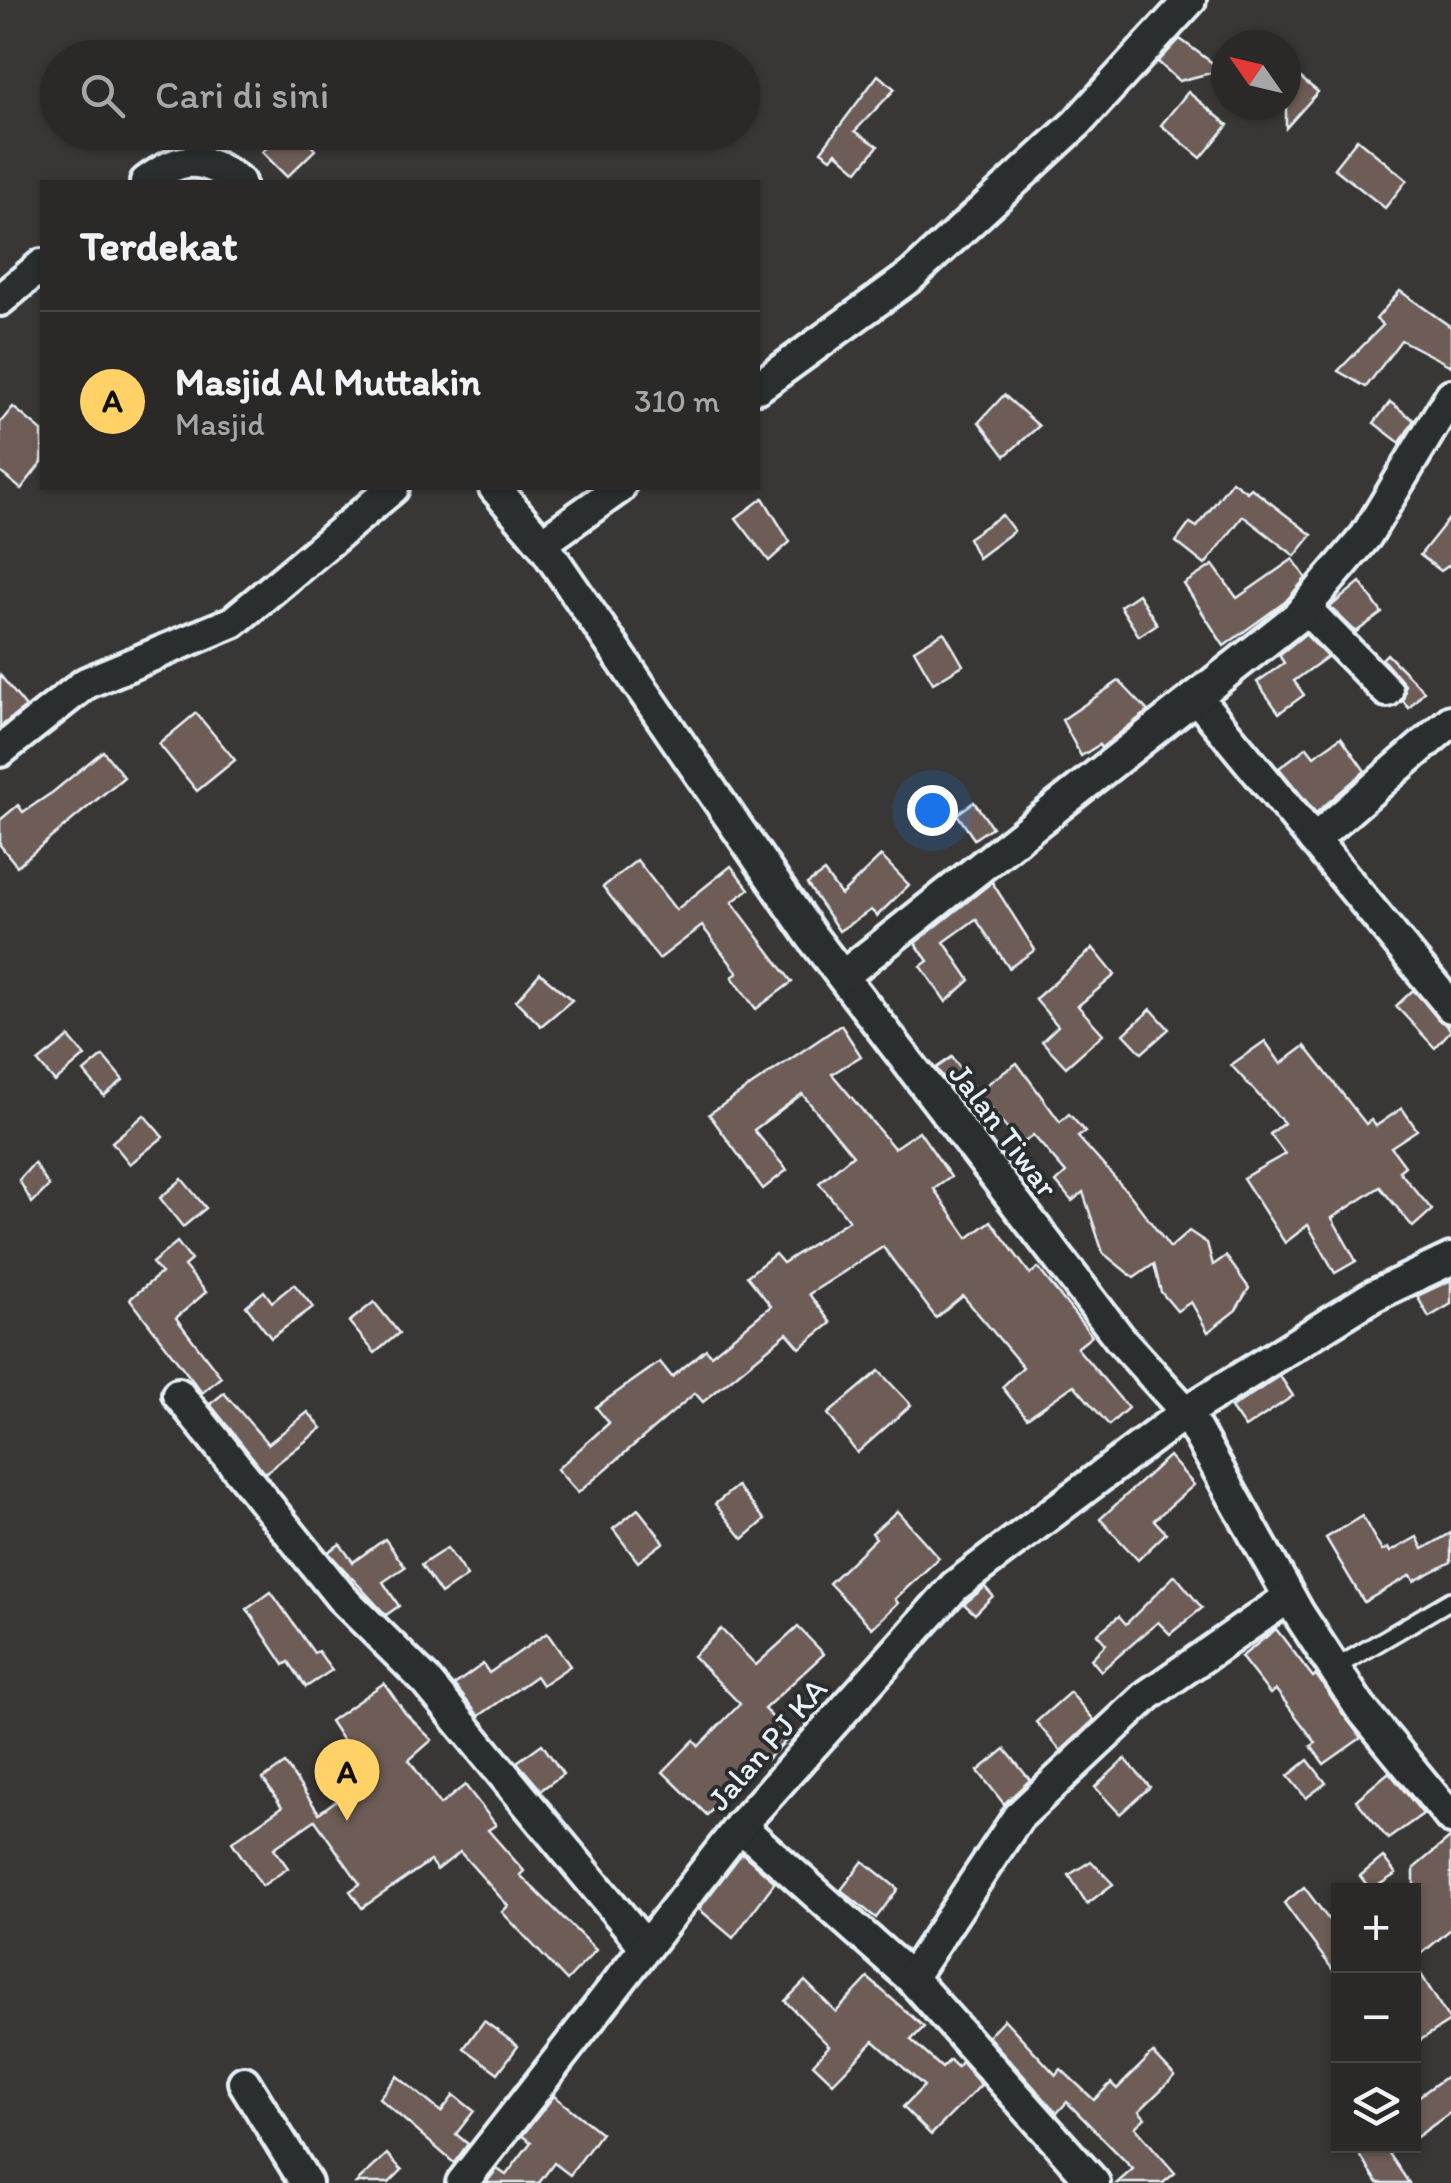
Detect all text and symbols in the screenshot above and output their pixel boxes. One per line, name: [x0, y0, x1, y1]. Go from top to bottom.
north arrow: [1211, 30, 1301, 120]
search box: [40, 40, 760, 150]
icon: search: [75, 68, 130, 123]
text: Cari di sini: [155, 72, 329, 118]
text: Terdekat: [80, 220, 238, 271]
text: Masjid Al Muttakin: [175, 359, 481, 405]
text: A: [102, 382, 123, 420]
text: 310 m: [634, 382, 720, 420]
text: Masjid: [175, 405, 265, 443]
your location: [907, 785, 958, 836]
street label: Jalan Tiwar: [941, 1056, 1067, 1205]
street label: Jalan PJ KA: [699, 1670, 835, 1818]
pin: A: [314, 1738, 380, 1821]
map controls: [1331, 1883, 1421, 2153]
button: +: [1331, 1883, 1421, 1973]
button: −: [1331, 1973, 1421, 2063]
button: layers: [1331, 2063, 1421, 2153]

